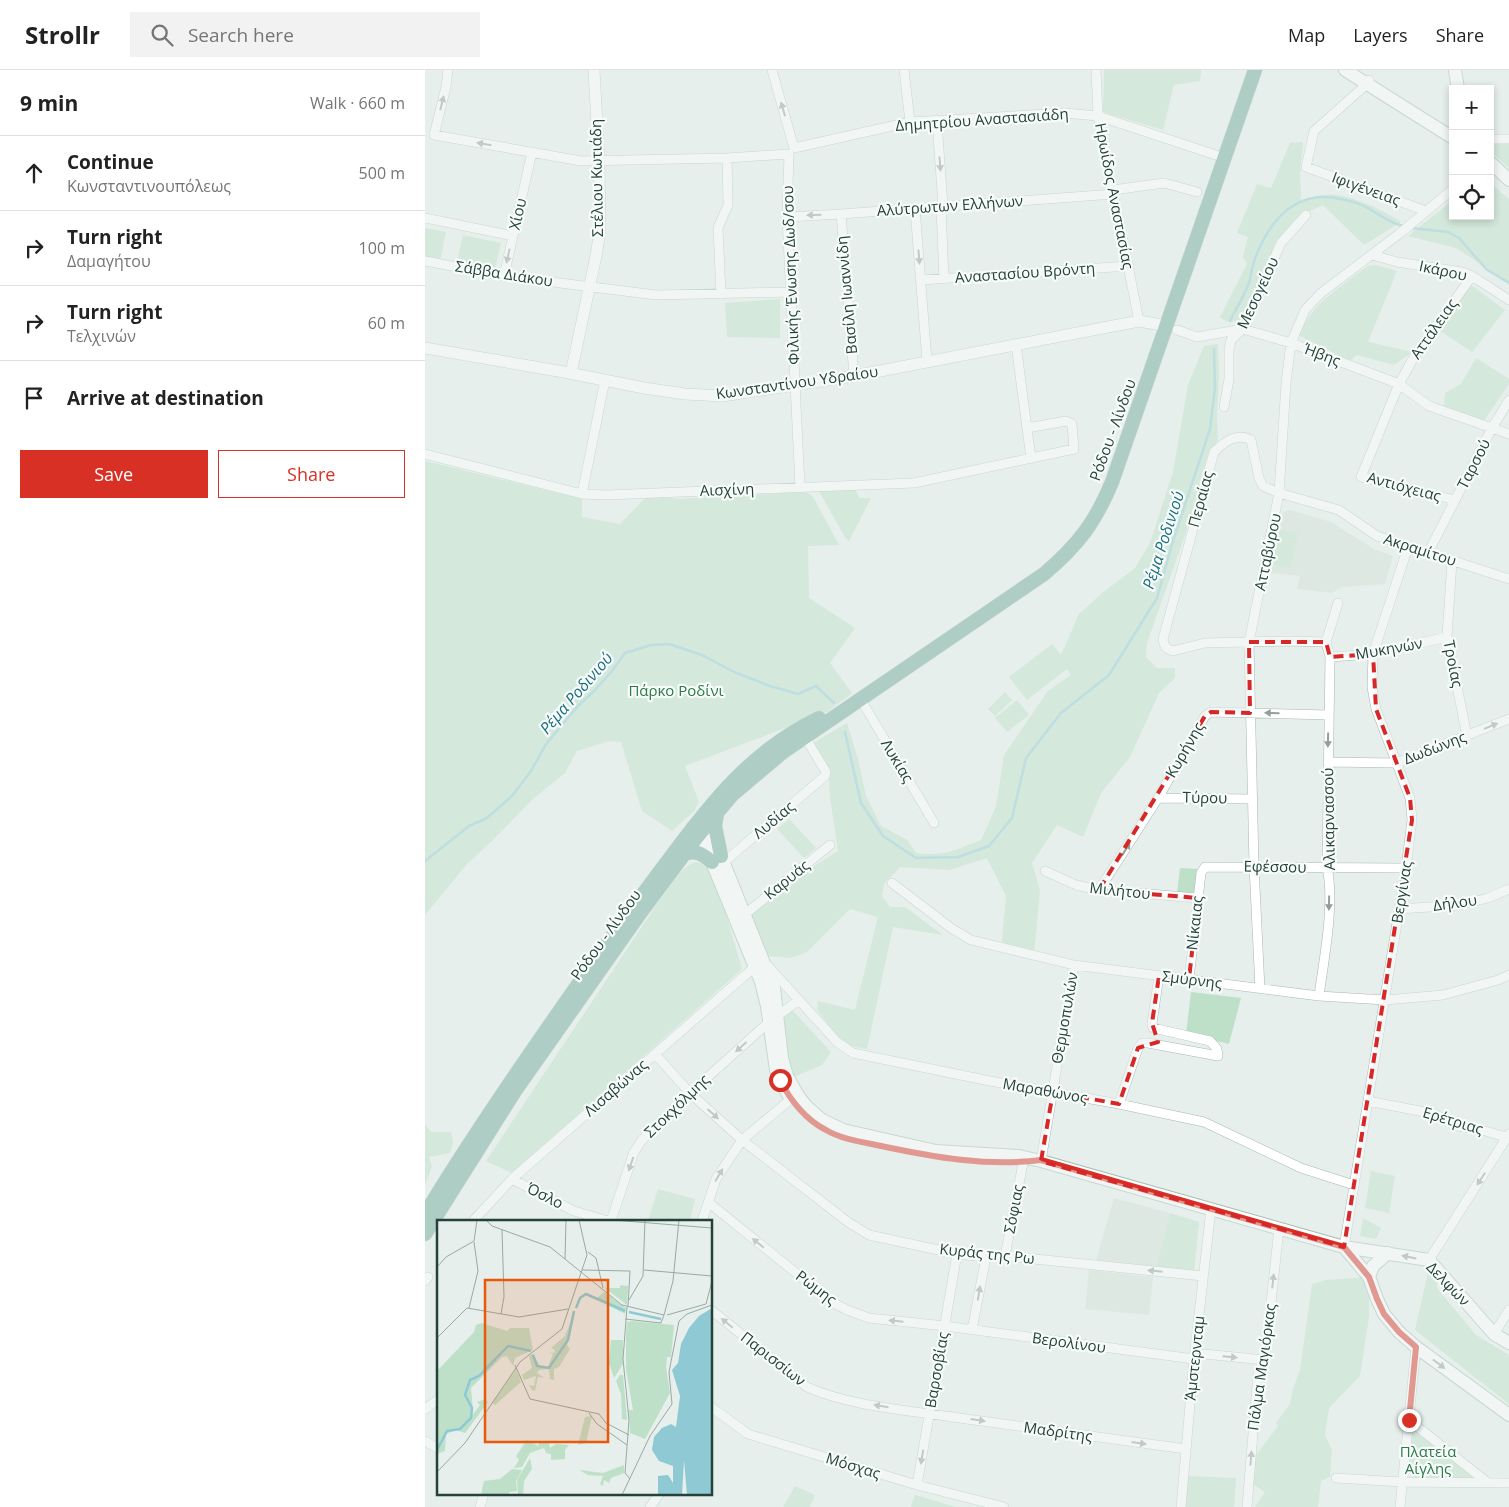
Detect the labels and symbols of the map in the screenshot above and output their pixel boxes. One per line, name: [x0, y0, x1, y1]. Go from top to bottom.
one-way arrow: [438, 95, 446, 110]
one-way arrow: [778, 101, 786, 116]
street label: Δημητρίου Αναστασιάδη: [895, 103, 1069, 135]
street label: Στέλιου Κωτιάδη: [585, 119, 607, 237]
street label: Ηρωίδος Αναστασίας: [1091, 121, 1139, 271]
one-way arrow: [476, 139, 492, 147]
one-way arrow: [936, 156, 944, 172]
street label: Ιφιγένειας: [1329, 166, 1403, 210]
street label: Φιλικής Ένωσης Δωδ/σου: [777, 185, 803, 365]
street label: Αλύτρωτων Ελλήνων: [876, 190, 1024, 220]
street label: Χίου: [504, 196, 530, 232]
one-way arrow: [805, 212, 821, 220]
street label: Βασίλη Ιωαννίδη: [831, 235, 861, 355]
one-way arrow: [504, 248, 512, 263]
one-way arrow: [915, 250, 923, 266]
street label: Μεσογείου: [1232, 253, 1282, 332]
street label: Σάββα Διάκου: [454, 255, 554, 291]
street label: Ικάρου: [1417, 255, 1469, 285]
street label: Αναστασίου Βρόντη: [954, 257, 1096, 287]
street label: Αττάλειας: [1405, 294, 1461, 363]
street label: Ήβης: [1300, 338, 1344, 370]
street label: Κωνσταντίνου Υδραίου: [714, 361, 879, 403]
street label: Ρόδου - Λίνδου: [1084, 376, 1140, 483]
street label: Ταρσού: [1452, 435, 1494, 492]
street label: Αντιόχειας: [1365, 467, 1443, 505]
street label: Περαίας: [1183, 468, 1217, 529]
street label: Αισχίνη: [699, 478, 754, 500]
water label: Ρέμα Ροδινιού: [1137, 488, 1189, 592]
street label: Ατταβύρου: [1249, 511, 1285, 592]
street label: Ακραμίτου: [1381, 528, 1459, 570]
street label: Μυκηνών: [1354, 632, 1424, 664]
street label: Τροίας: [1440, 638, 1468, 689]
water label: Ρέμα Ροδινιού: [534, 647, 618, 739]
park label: Πάρκο Ροδίνι: [628, 680, 724, 700]
one-way arrow: [1264, 709, 1280, 717]
street label: Κυρήνης: [1160, 718, 1208, 781]
one-way arrow: [1484, 722, 1498, 730]
street label: Δωδώνης: [1400, 726, 1469, 768]
one-way arrow: [1324, 733, 1332, 749]
street label: Λυκίας: [877, 735, 919, 786]
street label: Αλικαρνασσού: [1317, 768, 1339, 870]
street label: Τύρου: [1183, 787, 1227, 807]
street label: Λυδίας: [748, 796, 798, 843]
one-way arrow: [1121, 842, 1130, 856]
street label: Καρυάς: [760, 855, 813, 904]
street label: Εφέσσου: [1243, 855, 1307, 877]
street label: Βεργίνας: [1386, 859, 1416, 925]
street label: Μιλήτου: [1089, 877, 1152, 903]
street label: Ρόδου - Λίνδου: [566, 885, 645, 984]
street label: Δήλου: [1432, 889, 1478, 915]
street label: Νίκαιας: [1181, 895, 1207, 951]
one-way arrow: [1325, 895, 1333, 911]
street label: Σμύρνης: [1161, 965, 1223, 993]
street label: Θερμοπυλών: [1046, 970, 1082, 1065]
one-way arrow: [736, 1041, 748, 1053]
street label: Λισαβώνας: [579, 1054, 651, 1120]
street label: Στοκχόλμης: [639, 1069, 713, 1141]
route start: [769, 1069, 792, 1092]
street label: Μαραθώνος: [1001, 1073, 1089, 1107]
street label: Ερέτριας: [1421, 1101, 1486, 1139]
one-way arrow: [707, 1108, 719, 1120]
one-way arrow: [626, 1156, 634, 1171]
one-way arrow: [714, 1169, 723, 1182]
one-way arrow: [1477, 1172, 1486, 1185]
street label: Όσλο: [523, 1177, 567, 1213]
street label: Σόφιας: [998, 1182, 1028, 1235]
inset map: [437, 1220, 713, 1494]
one-way arrow: [752, 1237, 765, 1248]
street label: Κυράς της Ρω: [938, 1238, 1036, 1268]
one-way arrow: [1401, 1252, 1417, 1260]
street label: Δελφών: [1423, 1257, 1475, 1310]
street label: Ρώμης: [792, 1265, 841, 1309]
one-way arrow: [1147, 1267, 1163, 1275]
one-way arrow: [1269, 1273, 1277, 1289]
one-way arrow: [976, 1285, 984, 1301]
street label: Πάλμα Μαγιόρκας: [1242, 1302, 1280, 1432]
street label: Άμστερνταμ: [1180, 1315, 1208, 1401]
one-way arrow: [721, 1317, 734, 1328]
one-way arrow: [888, 1317, 904, 1325]
street label: Παρισσίων: [737, 1327, 810, 1390]
street label: Βερολίνου: [1031, 1327, 1107, 1357]
street label: Βαρσοβίας: [919, 1330, 953, 1409]
one-way arrow: [1222, 1353, 1238, 1361]
one-way arrow: [1432, 1359, 1446, 1369]
one-way arrow: [873, 1402, 889, 1410]
route end: [1398, 1409, 1421, 1432]
street label: Μαδρίτης: [1022, 1416, 1094, 1446]
one-way arrow: [970, 1417, 986, 1425]
one-way arrow: [1131, 1439, 1147, 1447]
park label: Πλατεία Αίγλης: [1400, 1441, 1456, 1478]
street label: Μόσχας: [823, 1447, 883, 1483]
one-way arrow: [918, 1450, 926, 1466]
one-way arrow: [1247, 1450, 1255, 1466]

